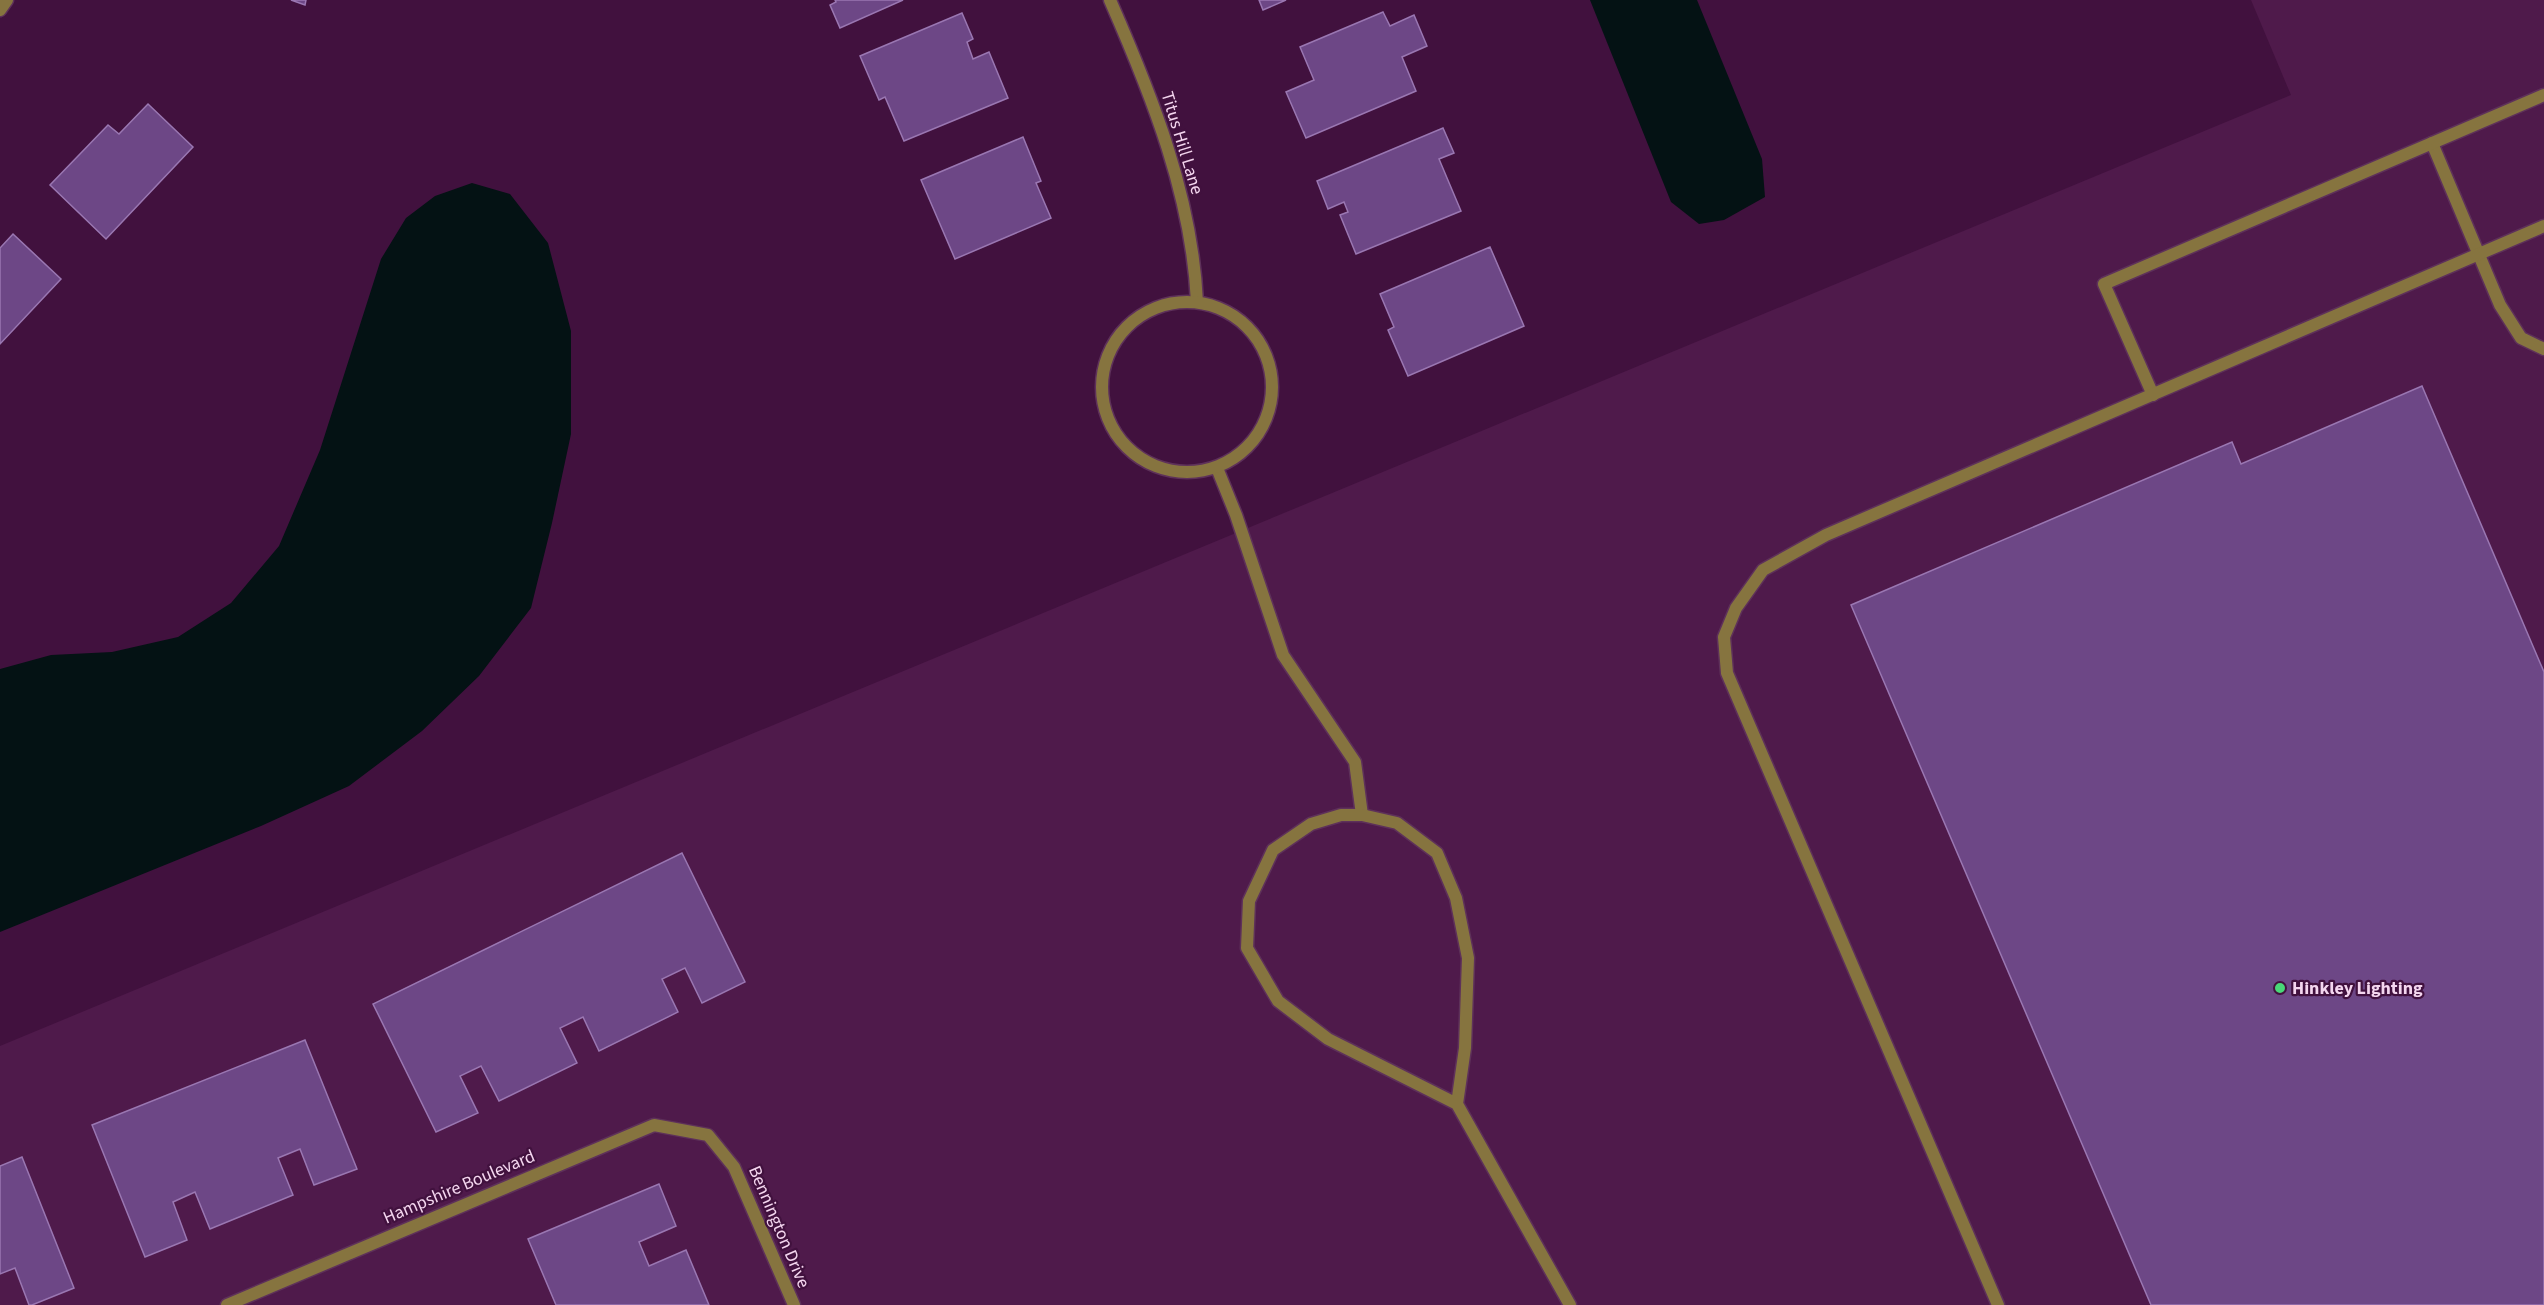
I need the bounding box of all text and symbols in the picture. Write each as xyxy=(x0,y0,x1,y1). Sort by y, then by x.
street label: Titus Hill Lane xyxy=(1154,88,1210,198)
place label: Hinkley Lighting xyxy=(2292,976,2423,1001)
marker: Hinkley Lighting xyxy=(2273,981,2287,995)
street label: Hampshire Boulevard xyxy=(379,1144,539,1230)
street label: Bennington Drive xyxy=(742,1162,816,1292)

